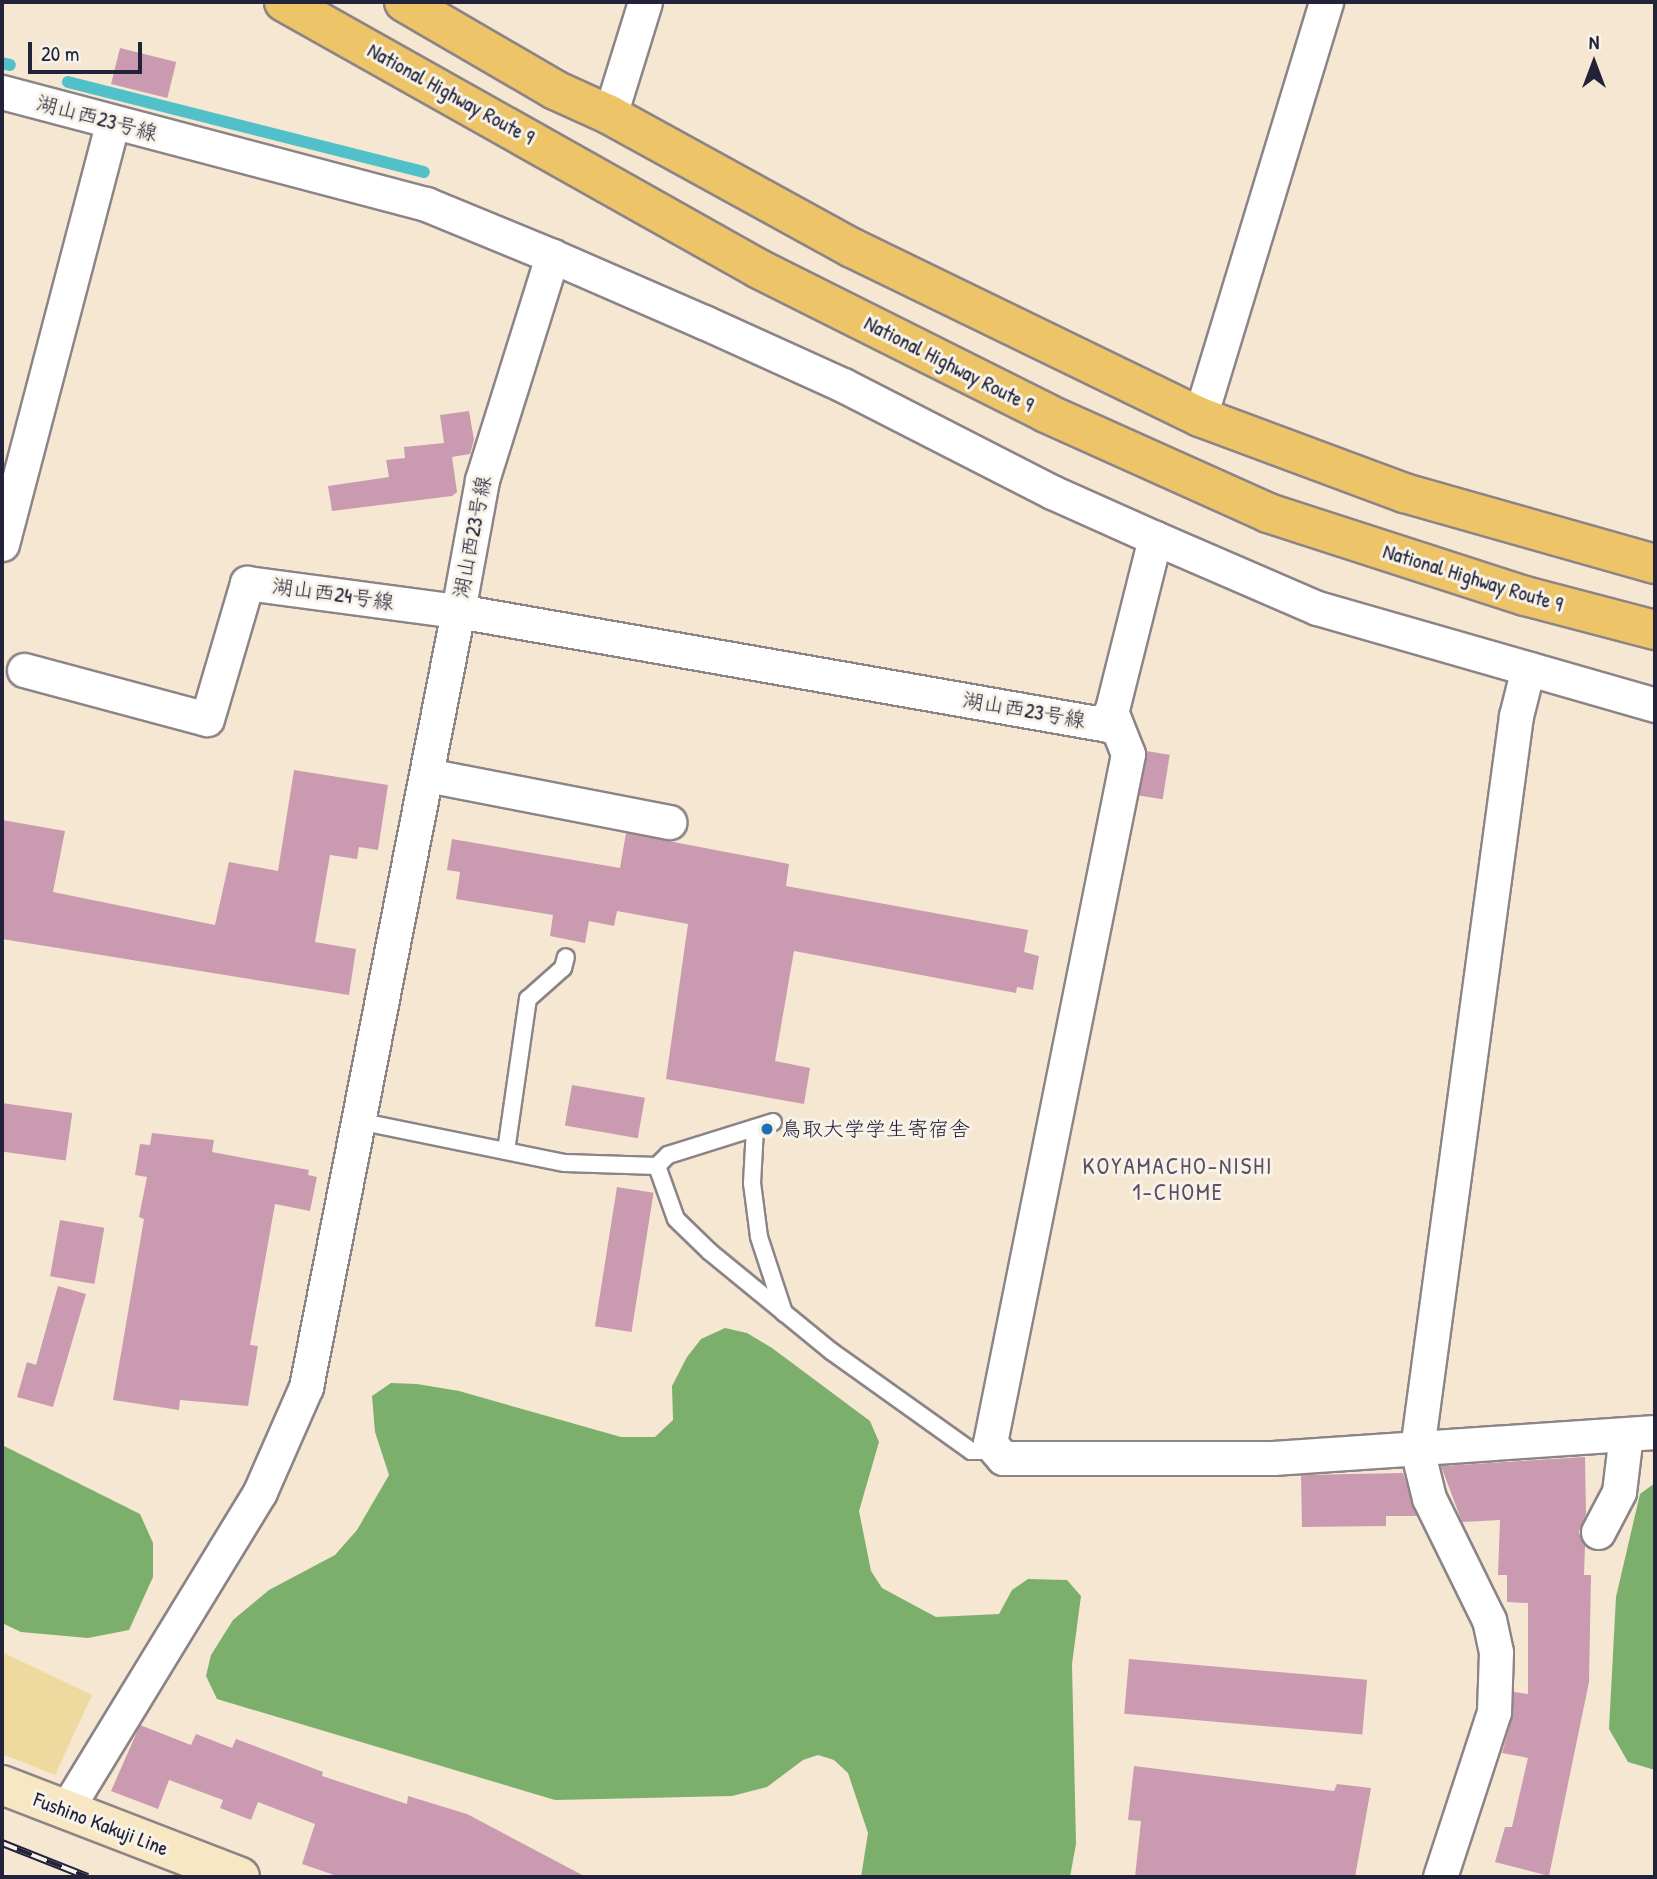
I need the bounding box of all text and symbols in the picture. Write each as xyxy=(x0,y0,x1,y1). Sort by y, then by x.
scale bar xyxy=(32,28,145,72)
north arrow xyxy=(1559,28,1629,98)
text: N xyxy=(1589,29,1599,55)
street label: National Highway Route 9 xyxy=(363,38,539,150)
text: 20 m xyxy=(41,39,79,68)
street label: 湖山西23号線 xyxy=(34,90,160,146)
street label: National Highway Route 9 xyxy=(860,310,1038,418)
street label: 湖山西23号線 xyxy=(448,474,496,600)
street label: National Highway Route 9 xyxy=(1380,539,1566,617)
street label: 湖山西24号線 xyxy=(270,573,396,615)
street label: 湖山西23号線 xyxy=(961,687,1087,733)
place label: 鳥取大学学生寄宿舎 xyxy=(781,1116,970,1142)
marker: 鳥取大学学生寄宿舎 xyxy=(759,1121,775,1137)
district label: KOYAMACHO-NISHI 1-CHOME xyxy=(1084,1152,1272,1206)
street label: Fushino Kakuji Line xyxy=(30,1787,172,1861)

